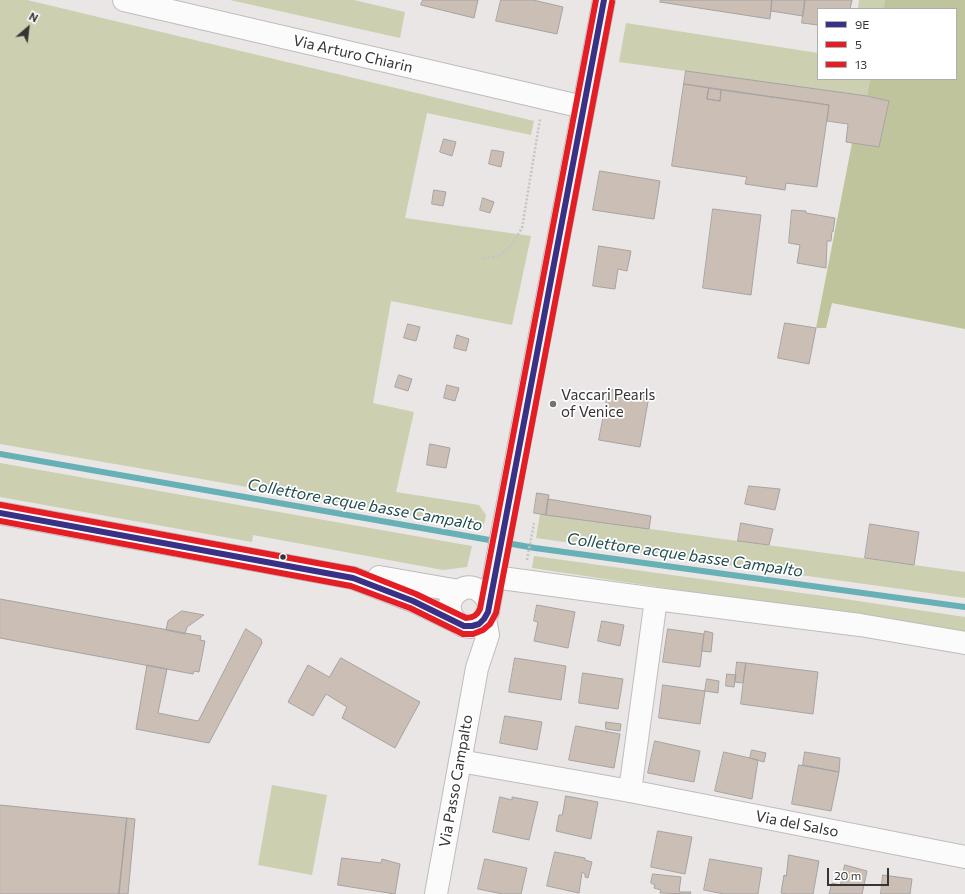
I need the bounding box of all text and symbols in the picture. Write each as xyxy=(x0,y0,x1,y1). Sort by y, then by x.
north arrow xyxy=(8,8,48,48)
legend xyxy=(817,8,957,80)
text: N xyxy=(27,9,41,25)
text: 9E xyxy=(855,17,869,31)
street label: Via Arturo Chiarin xyxy=(291,31,415,77)
text: 5 xyxy=(855,37,862,51)
text: 13 xyxy=(855,57,867,71)
place label: Vaccari Pearls of Venice xyxy=(561,386,655,421)
marker: Vaccari Pearls of Venice xyxy=(548,399,558,409)
water label: Collettore acque basse Campalto xyxy=(246,475,484,535)
water label: Collettore acque basse Campalto xyxy=(566,529,804,581)
unlabelled marker xyxy=(278,552,288,562)
street label: Via Passo Campalto xyxy=(435,713,477,849)
street label: Via del Salso xyxy=(754,807,840,841)
scale bar xyxy=(829,860,891,886)
text: 20 m xyxy=(834,868,861,882)

